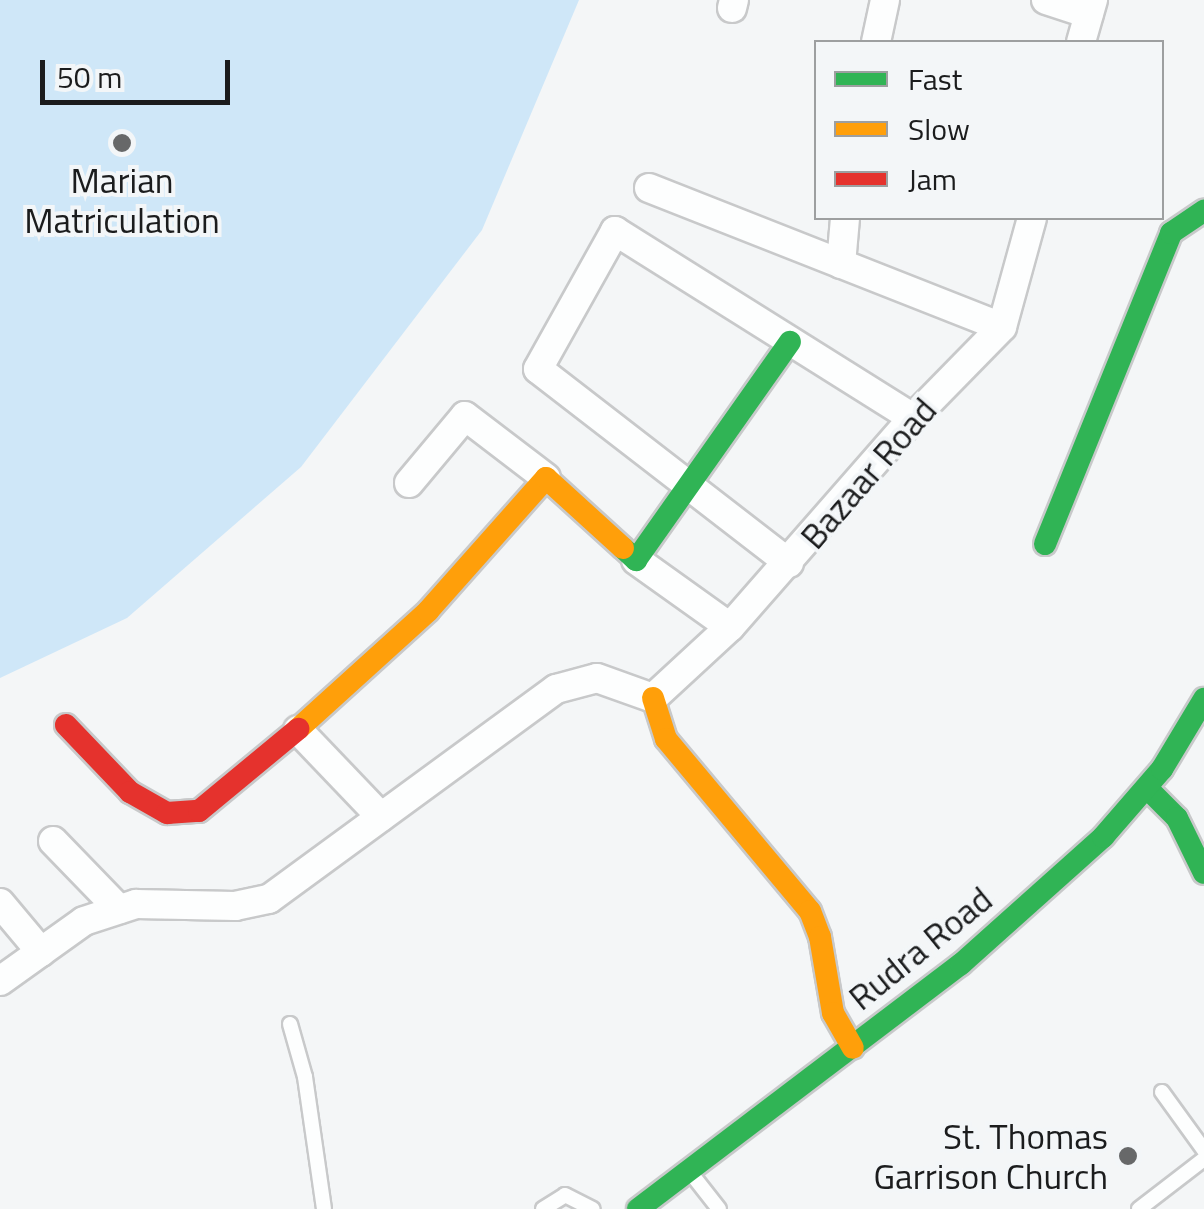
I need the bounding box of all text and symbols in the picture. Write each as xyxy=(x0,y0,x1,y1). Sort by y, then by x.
scale bar xyxy=(45,40,235,102)
legend xyxy=(814,40,1164,220)
text: 50 m xyxy=(57,54,122,100)
text: Fast xyxy=(908,56,962,102)
text: Slow xyxy=(908,106,970,152)
marker: Marian Matriculation xyxy=(111,132,133,154)
text: Jam xyxy=(908,156,957,202)
place label: Marian Matriculation xyxy=(24,159,220,241)
street label: Bazaar Road xyxy=(791,389,945,557)
street label: Rudra Road xyxy=(840,878,1000,1018)
place label: St. Thomas Garrison Church xyxy=(874,1115,1108,1197)
marker: St. Thomas Garrison Church xyxy=(1117,1145,1139,1167)

